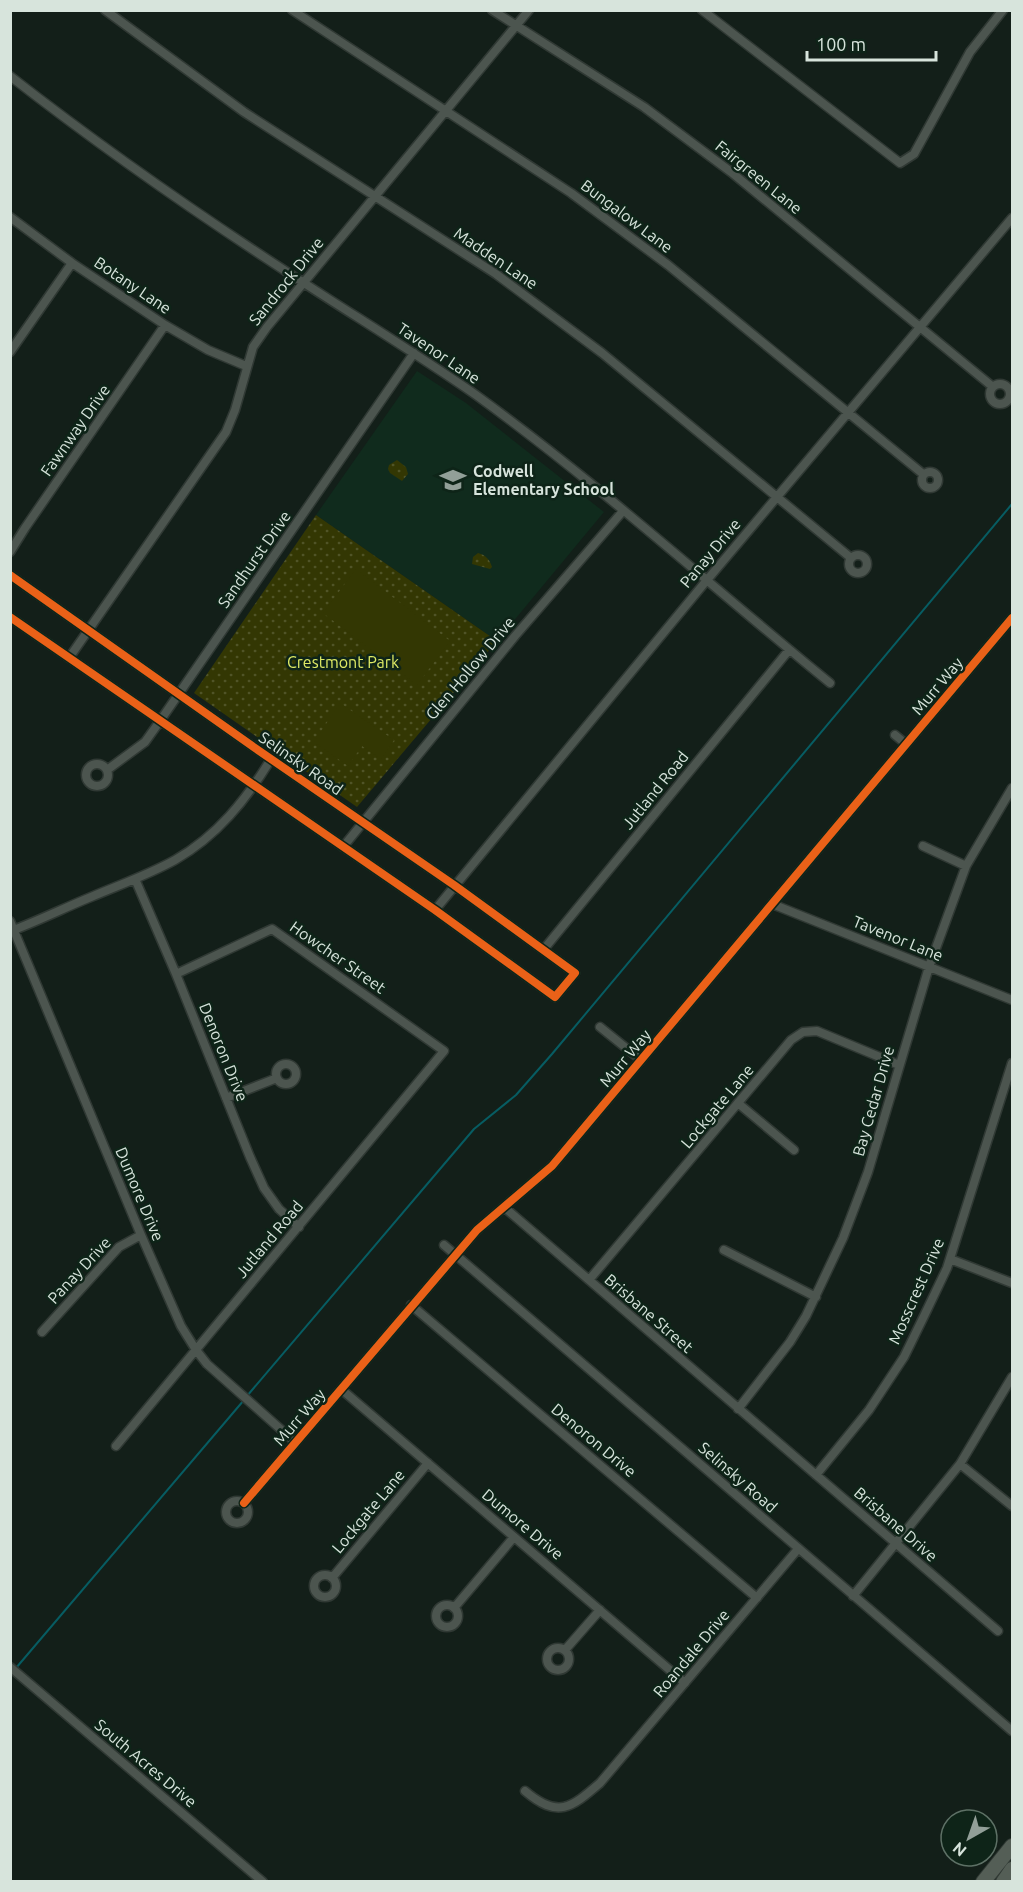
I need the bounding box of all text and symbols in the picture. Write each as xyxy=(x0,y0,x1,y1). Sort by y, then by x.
scale bar xyxy=(807,24,936,62)
text: 100 m xyxy=(816,34,866,54)
street label: Fairgreen Lane xyxy=(712,137,806,217)
street label: Bungalow Lane xyxy=(578,176,676,256)
street label: Madden Lane xyxy=(451,223,541,293)
street label: Sandrock Drive xyxy=(245,234,327,328)
street label: Botany Lane xyxy=(91,253,175,317)
street label: Tavenor Lane xyxy=(394,319,484,387)
street label: Fawnway Drive xyxy=(37,381,113,479)
place label: Codwell Elementary School xyxy=(473,462,614,498)
school or university icon: Codwell Elementary School xyxy=(438,465,468,495)
street label: Sandhurst Drive xyxy=(214,507,294,611)
street label: Panay Drive xyxy=(676,515,744,591)
street label: Glen Hollow Drive xyxy=(422,613,518,723)
park label: Crestmont Park xyxy=(287,653,399,671)
street label: Murr Way xyxy=(908,653,966,718)
street label: Selinsky Road xyxy=(256,728,346,798)
street label: Jutland Road xyxy=(618,748,692,832)
street label: Tavenor Lane xyxy=(850,912,946,964)
street label: Howcher Street xyxy=(287,917,390,997)
street label: Denoron Drive xyxy=(196,1000,252,1104)
street label: Murr Way xyxy=(596,1025,654,1090)
street label: Bay Cedar Drive xyxy=(849,1044,897,1158)
street label: Lockgate Lane xyxy=(677,1061,757,1151)
street label: Dumore Drive xyxy=(112,1144,168,1244)
street label: Jutland Road xyxy=(232,1197,306,1281)
street label: Panay Drive xyxy=(44,1233,114,1307)
street label: Mosscrest Drive xyxy=(885,1235,947,1347)
street label: Brisbane Street xyxy=(601,1270,697,1357)
street label: Murr Way xyxy=(269,1385,329,1449)
street label: Denoron Drive xyxy=(548,1399,640,1481)
street label: Selinsky Road xyxy=(695,1438,781,1516)
street label: Lockgate Lane xyxy=(328,1466,408,1556)
street label: Brisbane Drive xyxy=(851,1483,941,1565)
street label: Dumore Drive xyxy=(479,1485,567,1563)
street label: Roandale Drive xyxy=(649,1606,733,1700)
street label: South Acres Drive xyxy=(92,1715,200,1811)
north arrow xyxy=(939,1808,999,1868)
text: N xyxy=(949,1839,970,1860)

